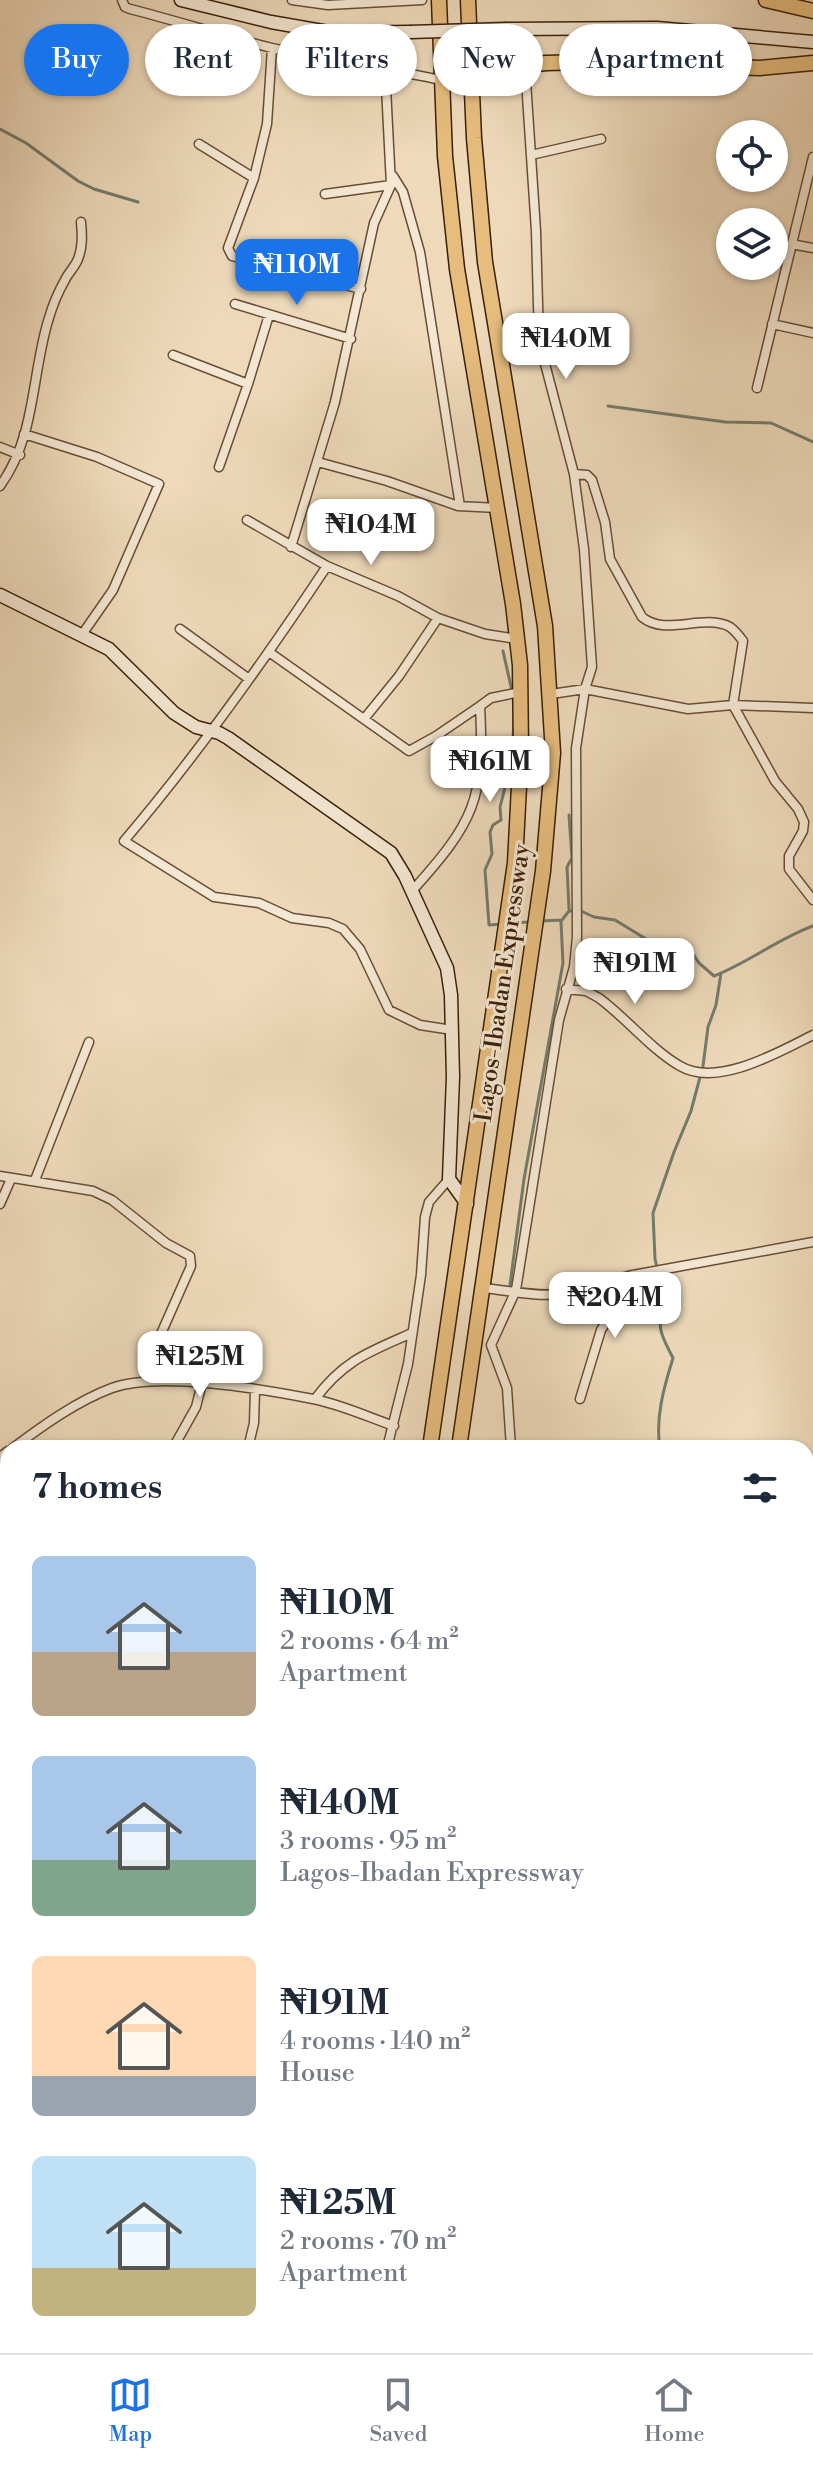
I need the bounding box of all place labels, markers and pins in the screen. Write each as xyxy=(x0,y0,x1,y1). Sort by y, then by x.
pin: ₦110M xyxy=(241,239,353,307)
pin: ₦140M xyxy=(510,313,622,381)
pin: ₦104M xyxy=(315,499,427,567)
pin: ₦161M xyxy=(434,736,546,804)
pin: ₦191M xyxy=(579,938,691,1006)
pin: ₦204M xyxy=(559,1272,671,1340)
pin: ₦125M xyxy=(144,1331,256,1399)

